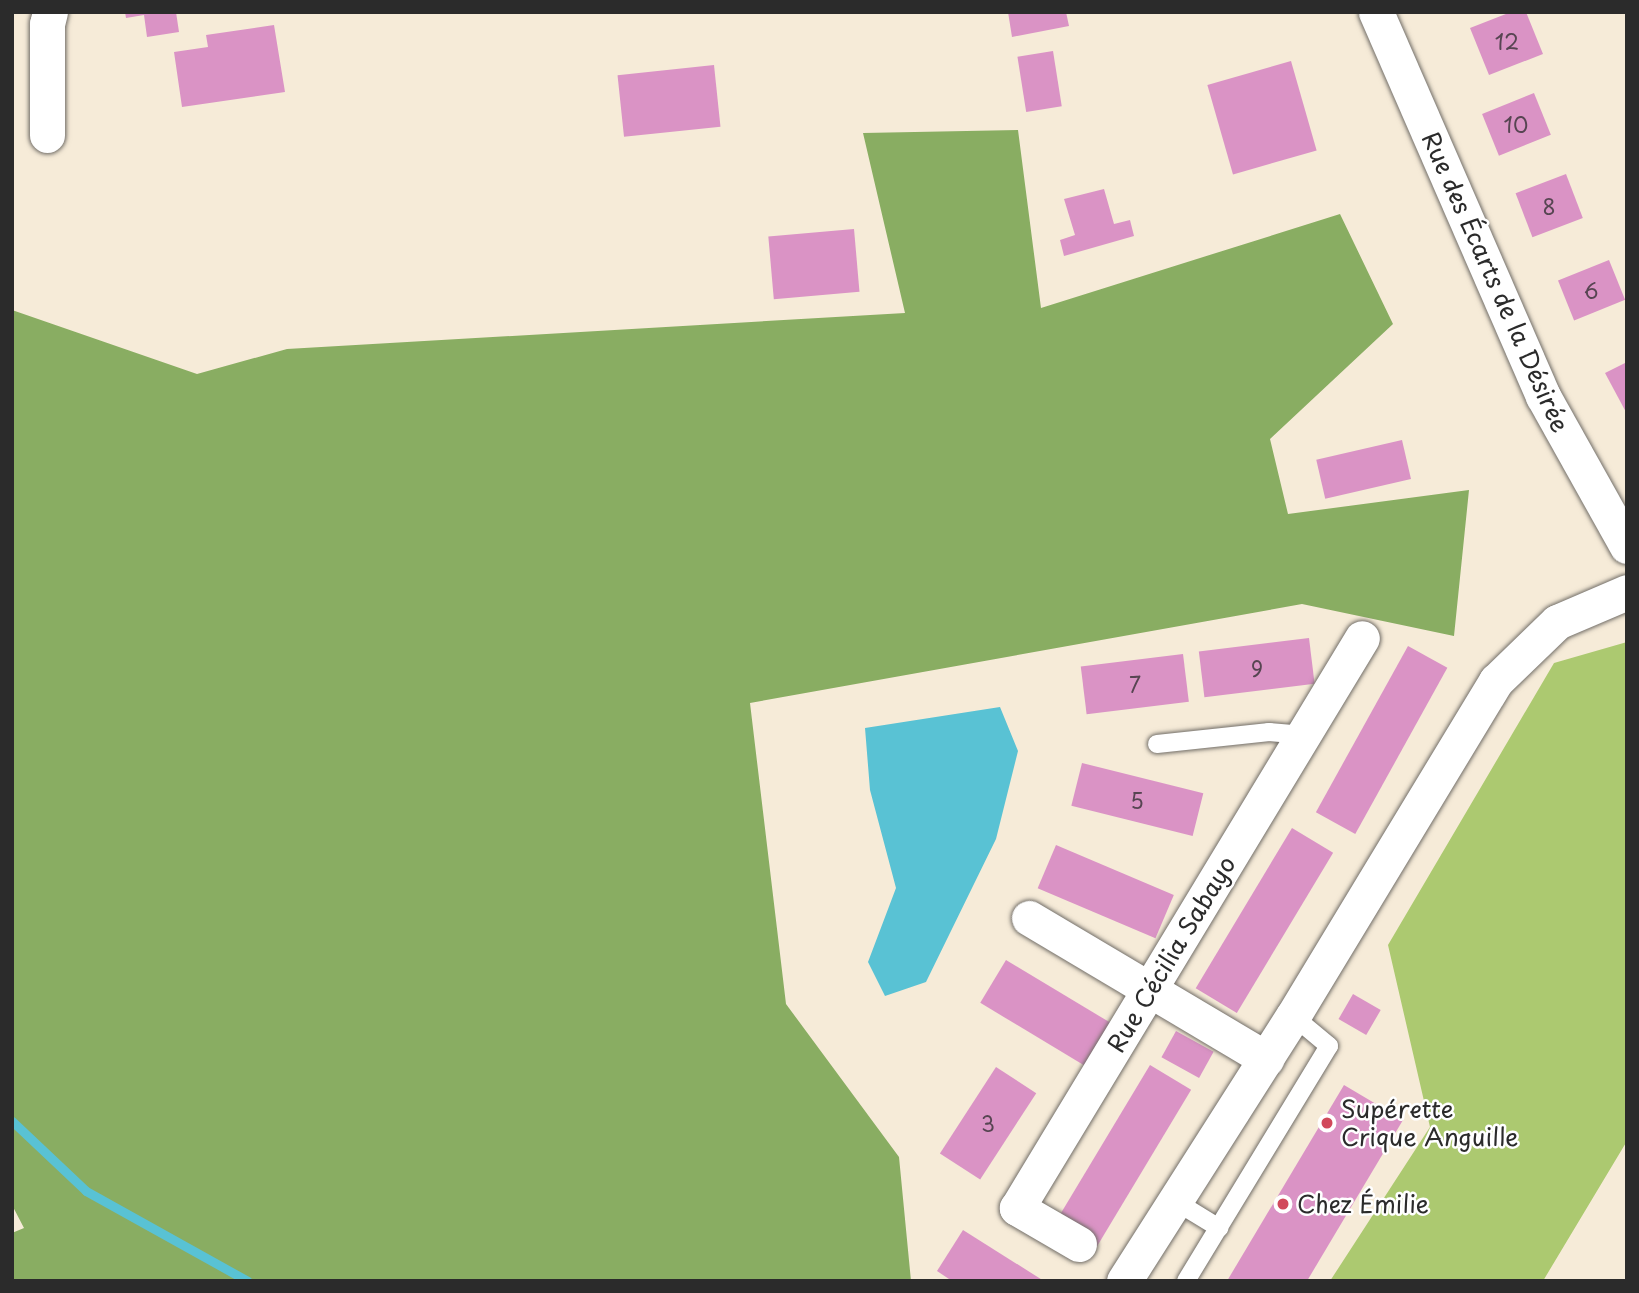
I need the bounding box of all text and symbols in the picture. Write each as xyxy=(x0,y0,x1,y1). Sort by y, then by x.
house number: 12 xyxy=(1495,28,1519,54)
house number: 10 xyxy=(1504,111,1528,137)
street label: Rue des Écarts de la Désirée xyxy=(1416,125,1576,439)
house number: 8 xyxy=(1542,193,1556,219)
house number: 6 xyxy=(1584,277,1598,303)
house number: 9 xyxy=(1251,655,1263,681)
house number: 7 xyxy=(1129,671,1141,697)
house number: 5 xyxy=(1130,787,1144,813)
street label: Rue Cécilia Sabayo xyxy=(1101,850,1241,1058)
place label: Supérette Crique Anguille xyxy=(1341,1095,1518,1151)
house number: 3 xyxy=(981,1110,995,1136)
marker: Supérette Crique Anguille xyxy=(1319,1115,1335,1131)
place label: Chez Émilie xyxy=(1297,1190,1431,1218)
marker: Chez Émilie xyxy=(1275,1196,1291,1212)

